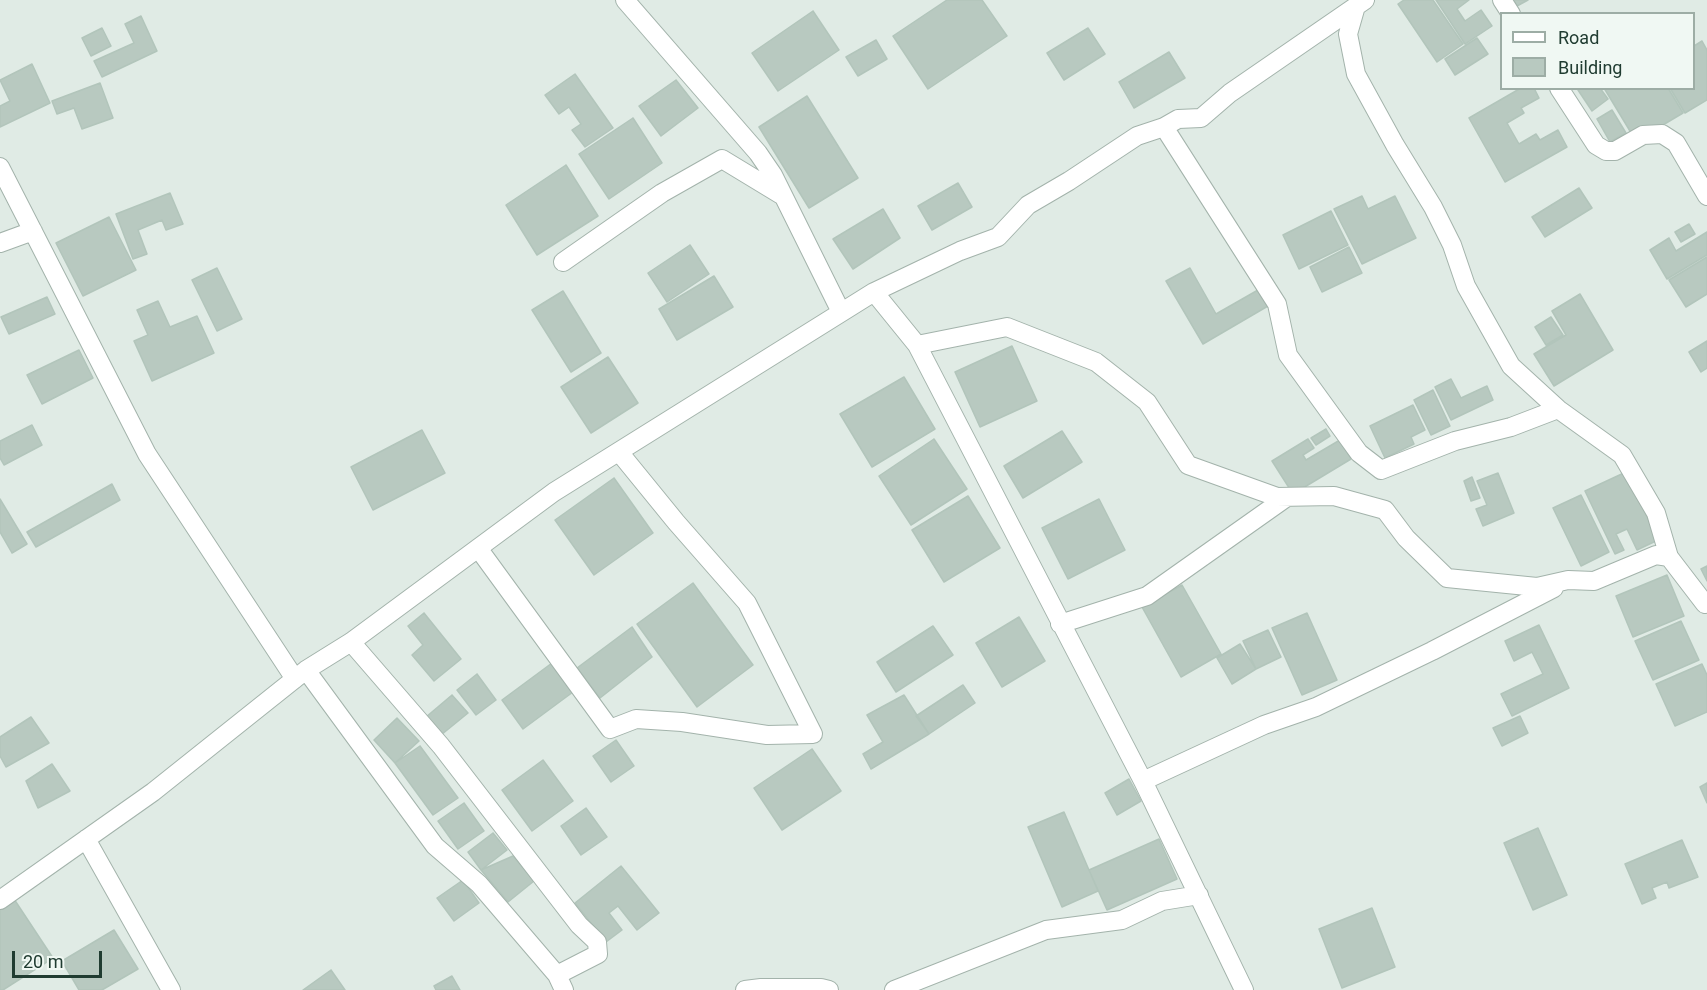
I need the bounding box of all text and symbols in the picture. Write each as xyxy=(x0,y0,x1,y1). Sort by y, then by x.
legend xyxy=(1500,12,1695,90)
text: Road xyxy=(1558,27,1599,48)
text: Building xyxy=(1558,57,1622,78)
scale bar xyxy=(15,939,105,977)
text: 20 m xyxy=(23,951,63,972)

